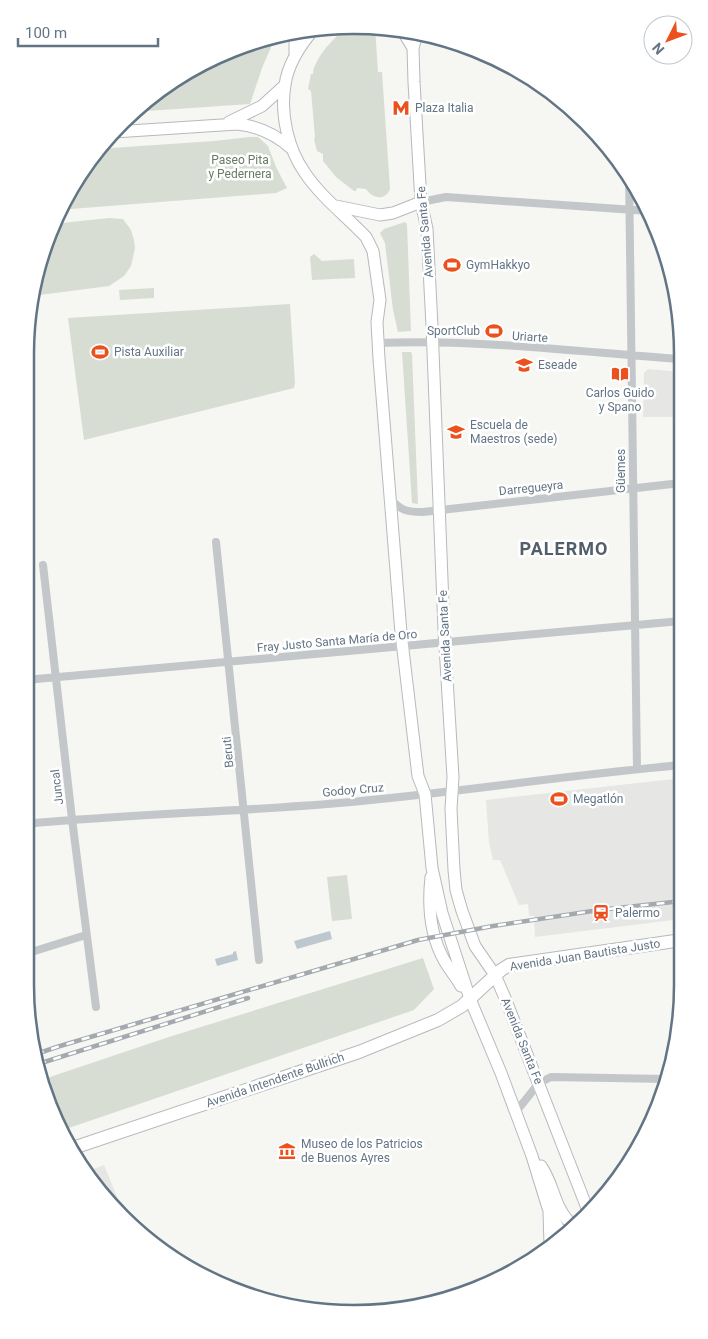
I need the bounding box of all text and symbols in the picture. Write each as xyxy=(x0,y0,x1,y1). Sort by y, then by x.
scale bar xyxy=(18,15,158,47)
north arrow xyxy=(643,15,693,65)
text: 100 m xyxy=(25,24,67,42)
text: N xyxy=(649,40,668,58)
metro station icon: Plaza Italia xyxy=(391,98,411,118)
place label: Plaza Italia xyxy=(415,101,474,115)
park label: Paseo Pita y Pedernera xyxy=(208,153,272,181)
street label: Avenida Santa Fe xyxy=(414,186,436,278)
sports icon: GymHakkyo xyxy=(442,255,462,275)
place label: GymHakkyo xyxy=(466,258,530,272)
sports icon: SportClub xyxy=(484,321,504,341)
place label: SportClub xyxy=(427,324,480,338)
street label: Uriarte xyxy=(512,329,548,345)
sports icon: Pista Auxiliar xyxy=(90,342,110,362)
place label: Pista Auxiliar xyxy=(114,345,184,359)
school or university icon: Eseade xyxy=(514,355,534,375)
place label: Eseade xyxy=(538,358,577,372)
library icon: Carlos Guido y Spano xyxy=(610,364,630,384)
place label: Carlos Guido y Spano xyxy=(586,386,654,414)
place label: Escuela de Maestros (sede) xyxy=(470,418,557,446)
school or university icon: Escuela de Maestros (sede) xyxy=(446,422,466,442)
street label: Güemes xyxy=(614,449,628,493)
street label: Darregueyra xyxy=(498,478,564,498)
district label: PALERMO xyxy=(520,538,608,559)
street label: Avenida Santa Fe xyxy=(436,590,454,682)
street label: Fray Justo Santa María de Oro xyxy=(256,627,418,655)
street label: Beruti xyxy=(219,736,237,768)
street label: Juncal xyxy=(48,768,66,806)
street label: Godoy Cruz xyxy=(322,780,384,800)
sports icon: Megatlón xyxy=(549,789,569,809)
place label: Megatlón xyxy=(573,792,623,806)
station icon: Palermo xyxy=(591,903,611,923)
place label: Palermo xyxy=(615,906,660,920)
street label: Avenida Juan Bautista Justo xyxy=(509,936,661,974)
street label: Avenida Santa Fe xyxy=(498,996,546,1086)
street label: Avenida Intendente Bullrich xyxy=(204,1050,346,1110)
place label: Museo de los Patricios de Buenos Ayres xyxy=(301,1137,423,1165)
museum icon: Museo de los Patricios de Buenos Ayres xyxy=(277,1141,297,1161)

